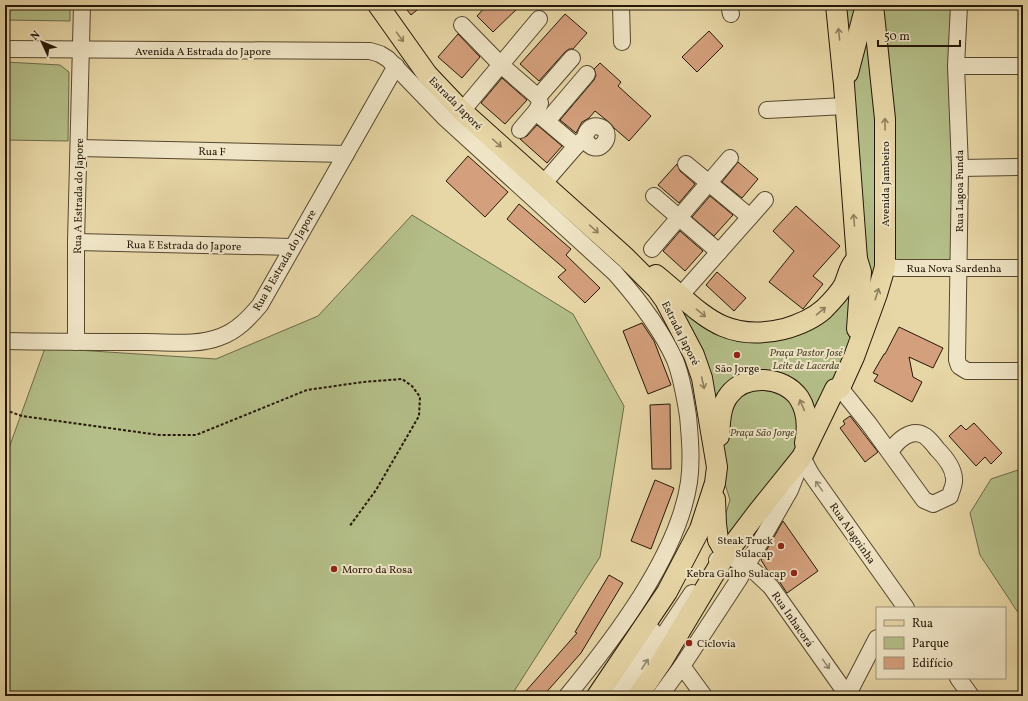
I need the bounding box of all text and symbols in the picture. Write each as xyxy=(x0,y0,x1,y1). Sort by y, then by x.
north arrow xyxy=(22,22,62,62)
scale bar xyxy=(878,22,960,48)
text: N xyxy=(28,28,44,44)
one-way arrow xyxy=(835,28,843,41)
text: 50 m xyxy=(884,29,910,45)
one-way arrow xyxy=(396,31,404,42)
street label: Avenida A Estrada do Japore xyxy=(135,45,271,60)
street label: Estrada Japoré xyxy=(425,74,485,134)
one-way arrow xyxy=(881,118,888,131)
street label: Rua A Estrada do Japore xyxy=(71,138,88,254)
one-way arrow xyxy=(492,138,503,147)
street label: Avenida Jambeiro xyxy=(879,141,894,227)
street label: Rua F xyxy=(198,145,226,160)
street label: Rua Lagoa Funda xyxy=(953,149,968,232)
street label: Rua B Estrada do Japore xyxy=(250,207,321,314)
one-way arrow xyxy=(851,214,858,227)
one-way arrow xyxy=(589,225,599,234)
street label: Rua E Estrada do Japore xyxy=(127,238,241,255)
street label: Rua Nova Sardenha xyxy=(907,262,1002,277)
one-way arrow xyxy=(873,289,881,301)
street label: Estrada Japoré xyxy=(657,299,702,368)
one-way arrow xyxy=(816,306,827,315)
one-way arrow xyxy=(695,309,706,318)
park label: Praça Pastor José Leite de Lacerda xyxy=(770,346,843,374)
marker: São Jorge xyxy=(732,350,742,360)
place label: São Jorge xyxy=(715,362,759,377)
one-way arrow xyxy=(699,376,707,389)
one-way arrow xyxy=(798,399,805,411)
park label: Praça São Jorge xyxy=(730,426,794,441)
one-way arrow xyxy=(815,480,823,491)
street label: Rua Alagoinha xyxy=(825,500,879,568)
place label: Steak Truck Sulacap xyxy=(717,534,773,562)
marker: Steak Truck Sulacap xyxy=(776,541,786,551)
place label: Morro da Rosa xyxy=(342,563,413,578)
marker: Morro da Rosa xyxy=(329,564,339,574)
place label: Kebra Galho Sulacap xyxy=(686,567,786,582)
marker: Kebra Galho Sulacap xyxy=(789,568,799,578)
street label: Rua Inhacorá xyxy=(767,589,817,651)
legend xyxy=(876,607,1006,679)
text: Rua xyxy=(912,616,933,632)
text: Parque xyxy=(912,636,949,652)
place label: Ciclovia xyxy=(697,637,736,652)
marker: Ciclovia xyxy=(684,638,694,648)
text: Edifício xyxy=(912,656,953,672)
one-way arrow xyxy=(641,659,649,670)
one-way arrow xyxy=(822,659,830,670)

